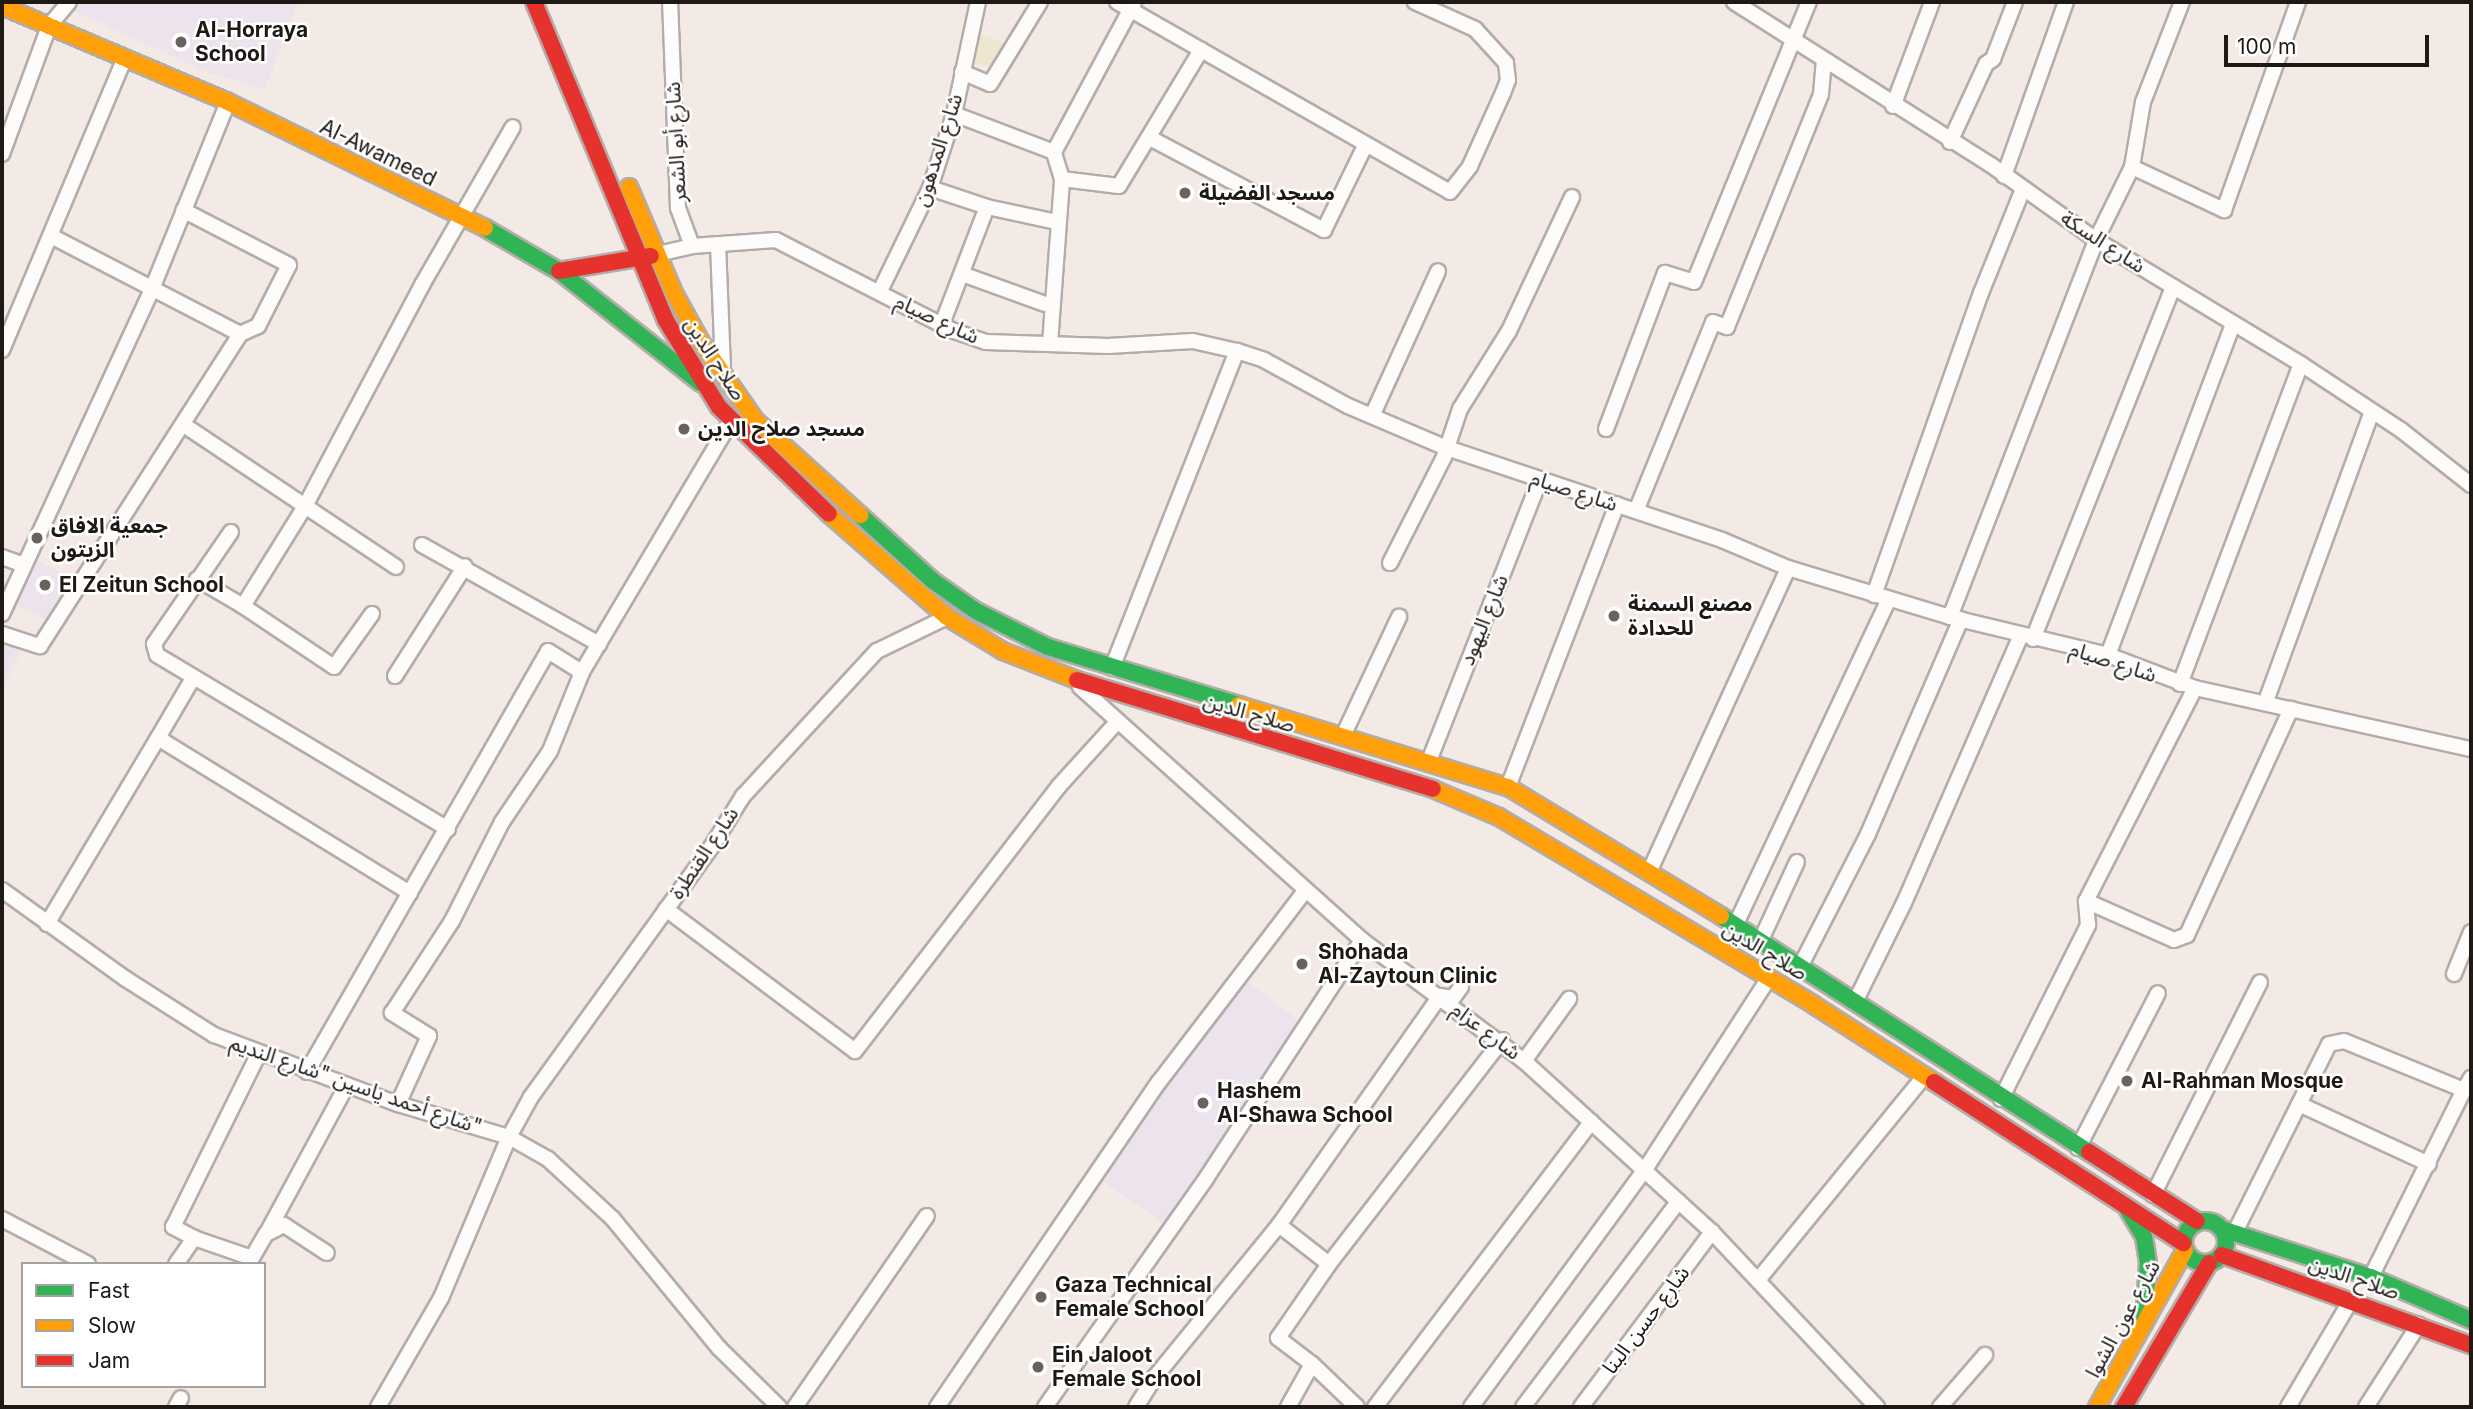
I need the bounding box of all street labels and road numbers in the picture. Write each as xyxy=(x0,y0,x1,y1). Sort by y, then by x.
street label: شارع أبو الشعر xyxy=(660,81,692,203)
street label: شارع المدهون xyxy=(908,90,968,210)
street label: Al-Awameed xyxy=(316,114,440,192)
street label: شارع السكة xyxy=(2056,205,2150,279)
street label: شارع صيام xyxy=(891,289,983,349)
street label: صلاح الدين xyxy=(679,313,751,405)
street label: شارع صيام xyxy=(1527,465,1621,517)
street label: شارع اليهود xyxy=(1454,571,1514,669)
street label: شارع صيام xyxy=(2066,636,2160,688)
street label: صلاح الدين xyxy=(1200,688,1298,738)
street label: شارع القنطرة xyxy=(664,802,744,904)
street label: صلاح الدين xyxy=(1718,916,1812,986)
street label: شارع عزام xyxy=(1446,997,1526,1065)
street label: شارع أحمد ياسين "شارع النديم" xyxy=(227,1030,485,1140)
street label: صلاح الدين xyxy=(2305,1251,2403,1305)
street label: شارع عون الشوا xyxy=(2080,1256,2166,1382)
street label: شارع حسن البنا xyxy=(1597,1261,1695,1379)

